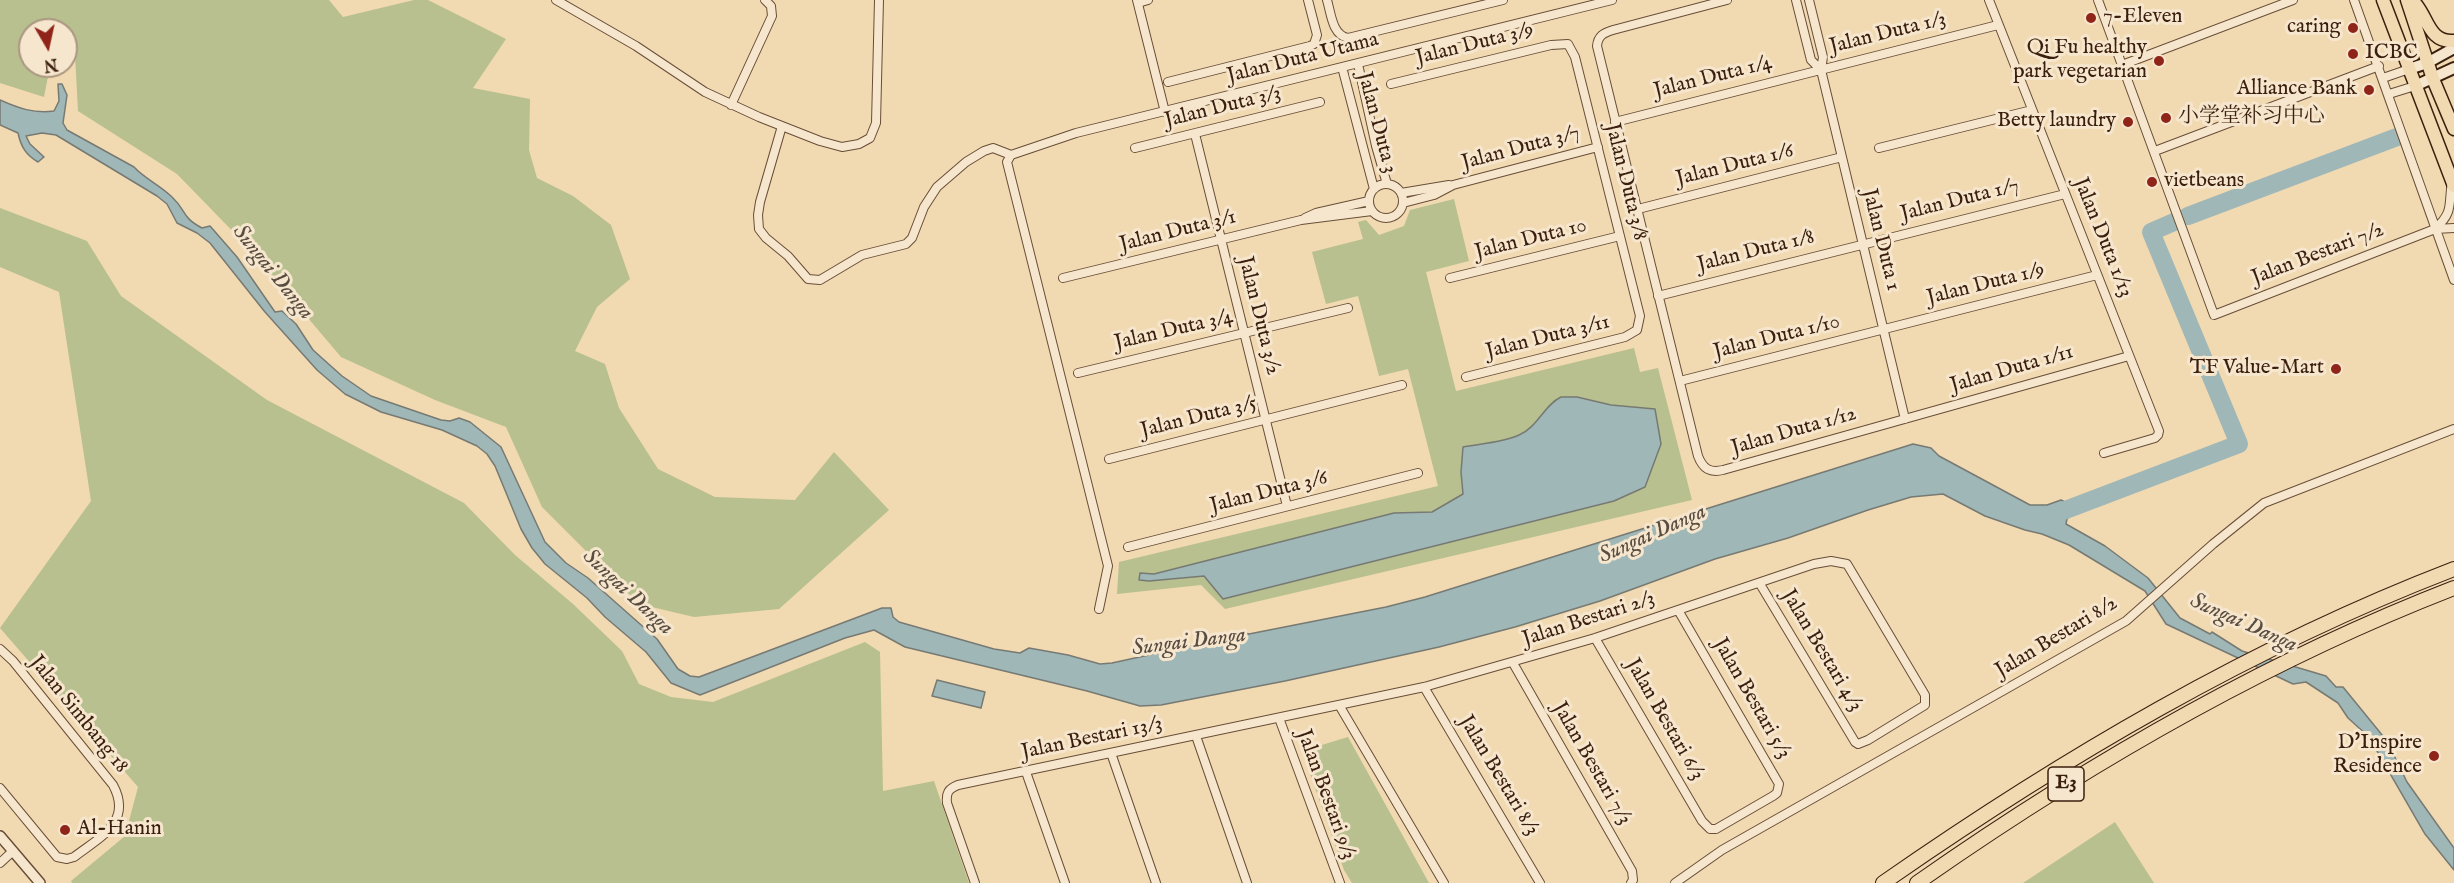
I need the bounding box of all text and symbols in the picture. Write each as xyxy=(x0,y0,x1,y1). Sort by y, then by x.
place label: 7-Eleven xyxy=(2103,5,2182,31)
street label: Jalan Duta 1/3 xyxy=(1827,7,1949,61)
marker: 7-Eleven xyxy=(2084,11,2098,25)
place label: caring xyxy=(2287,15,2341,41)
north arrow xyxy=(18,18,78,78)
street label: Jalan Duta 3/9 xyxy=(1414,18,1536,72)
marker: caring xyxy=(2346,21,2360,35)
street label: Jalan Duta Utama xyxy=(1225,28,1381,90)
place label: Qi Fu healthy park vegetarian xyxy=(2013,36,2147,86)
place label: ICBC xyxy=(2365,41,2418,67)
marker: ICBC xyxy=(2346,47,2360,61)
street label: Jalan Duta 1/4 xyxy=(1651,51,1775,105)
text: N xyxy=(42,53,59,75)
marker: Qi Fu healthy park vegetarian xyxy=(2152,54,2166,68)
street label: Jalan Duta 3 xyxy=(1350,69,1402,177)
place label: Alliance Bank xyxy=(2237,77,2357,103)
street label: Jalan Duta 3/3 xyxy=(1162,81,1284,135)
marker: Alliance Bank xyxy=(2362,83,2376,97)
place label: 小学堂补习中心 xyxy=(2178,105,2325,131)
place label: Betty laundry xyxy=(1997,109,2116,135)
marker: 小学堂补习中心 xyxy=(2159,111,2173,125)
marker: Betty laundry xyxy=(2121,115,2135,129)
street label: Jalan Duta 3/7 xyxy=(1459,121,1583,177)
street label: Jalan Duta 3/8 xyxy=(1598,121,1652,243)
street label: Jalan Duta 1/6 xyxy=(1674,139,1796,193)
place label: vietbeans xyxy=(2164,169,2244,195)
street label: Jalan Duta 1/7 xyxy=(1898,174,2022,228)
street label: Jalan Duta 1/13 xyxy=(2067,174,2137,302)
marker: vietbeans xyxy=(2145,175,2159,189)
street label: Jalan Duta 1 xyxy=(1855,186,1905,294)
street label: Jalan Duta 3/1 xyxy=(1117,205,1239,259)
street label: Jalan Duta 10 xyxy=(1472,214,1590,266)
street label: Jalan Bestari 7/2 xyxy=(2248,218,2388,292)
water label: Sungai Danga xyxy=(226,220,318,326)
street label: Jalan Duta 1/8 xyxy=(1695,225,1817,279)
street label: Jalan Duta 3/2 xyxy=(1231,254,1285,378)
street label: Jalan Duta 1/9 xyxy=(1925,258,2047,312)
street label: Jalan Duta 3/4 xyxy=(1112,305,1236,357)
street label: Jalan Duta 3/11 xyxy=(1483,310,1613,366)
street label: Jalan Duta 1/10 xyxy=(1711,310,1843,366)
street label: Jalan Duta 1/11 xyxy=(1948,340,2076,400)
place label: TF Value-Mart xyxy=(2190,356,2324,382)
marker: TF Value-Mart xyxy=(2329,362,2343,376)
street label: Jalan Duta 3/5 xyxy=(1138,391,1260,445)
street label: Jalan Duta 1/12 xyxy=(1729,402,1859,462)
street label: Jalan Duta 3/6 xyxy=(1208,466,1330,520)
water label: Sungai Danga xyxy=(1595,500,1711,570)
water label: Sungai Danga xyxy=(576,544,678,642)
street label: Jalan Bestari 4/3 xyxy=(1775,585,1867,717)
street label: Jalan Bestari 2/3 xyxy=(1520,587,1658,653)
water label: Sungai Danga xyxy=(2185,589,2301,659)
street label: Jalan Bestari 8/2 xyxy=(1991,592,2123,684)
water label: Sungai Danga xyxy=(1131,623,1247,663)
street label: Jalan Bestari 5/3 xyxy=(1706,634,1796,764)
street label: Jalan Simbang 18 xyxy=(23,651,133,779)
street label: Jalan Bestari 6/3 xyxy=(1619,655,1709,785)
street label: Jalan Bestari 7/3 xyxy=(1546,698,1636,830)
street label: Jalan Bestari 8/3 xyxy=(1452,711,1544,841)
street label: Jalan Bestari 13/3 xyxy=(1019,712,1165,766)
street label: Jalan Bestari 9/3 xyxy=(1290,726,1360,864)
place label: D'Inspire Residence xyxy=(2333,731,2422,781)
marker: D'Inspire Residence xyxy=(2427,749,2441,763)
road number: E3 xyxy=(2048,767,2084,801)
place label: Al-Hanin xyxy=(77,817,162,843)
marker: Al-Hanin xyxy=(58,823,72,837)

